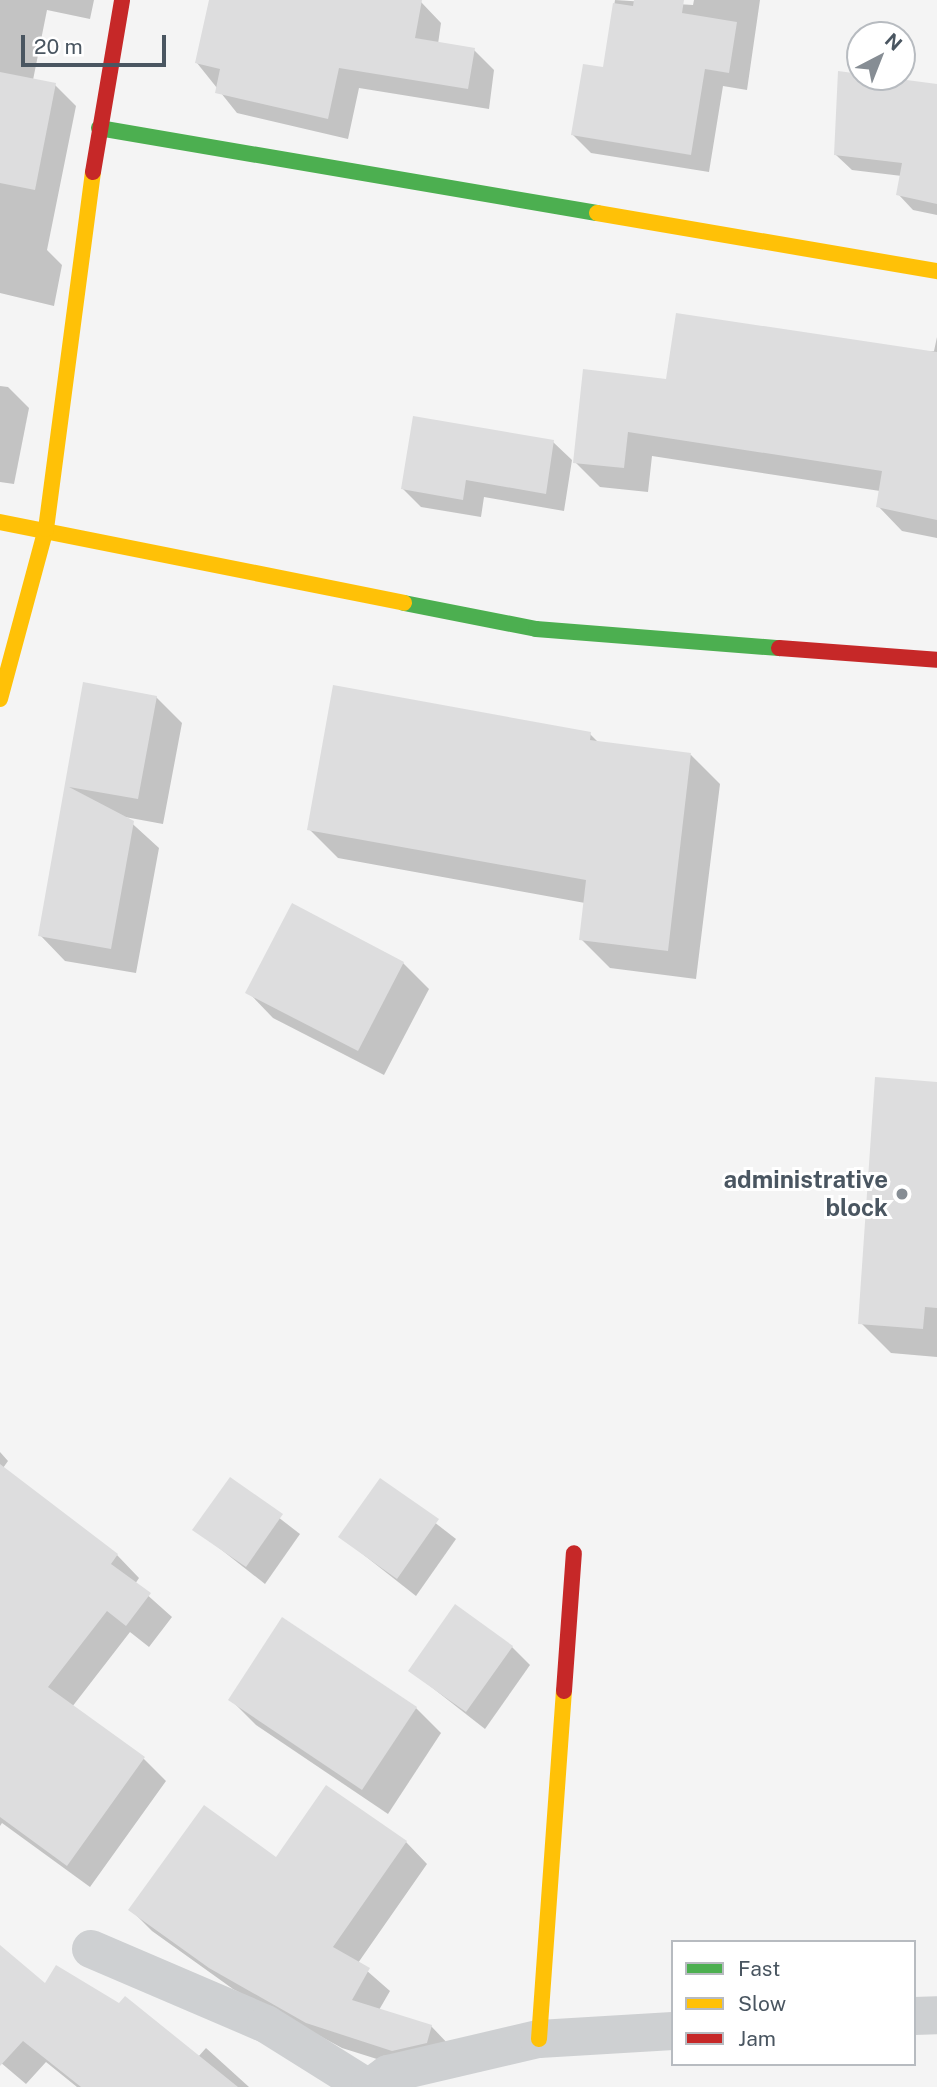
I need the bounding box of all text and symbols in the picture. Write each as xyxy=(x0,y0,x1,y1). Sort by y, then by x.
scale bar xyxy=(24,21,170,65)
north arrow xyxy=(846,21,916,91)
text: N xyxy=(881,29,907,55)
text: 20 m xyxy=(34,34,83,59)
place label: administrative block xyxy=(723,1166,888,1222)
marker: administrative block xyxy=(894,1186,910,1202)
legend xyxy=(671,1940,916,2066)
text: Fast xyxy=(738,1956,780,1981)
text: Slow xyxy=(738,1991,786,2016)
text: Jam xyxy=(738,2026,776,2051)

